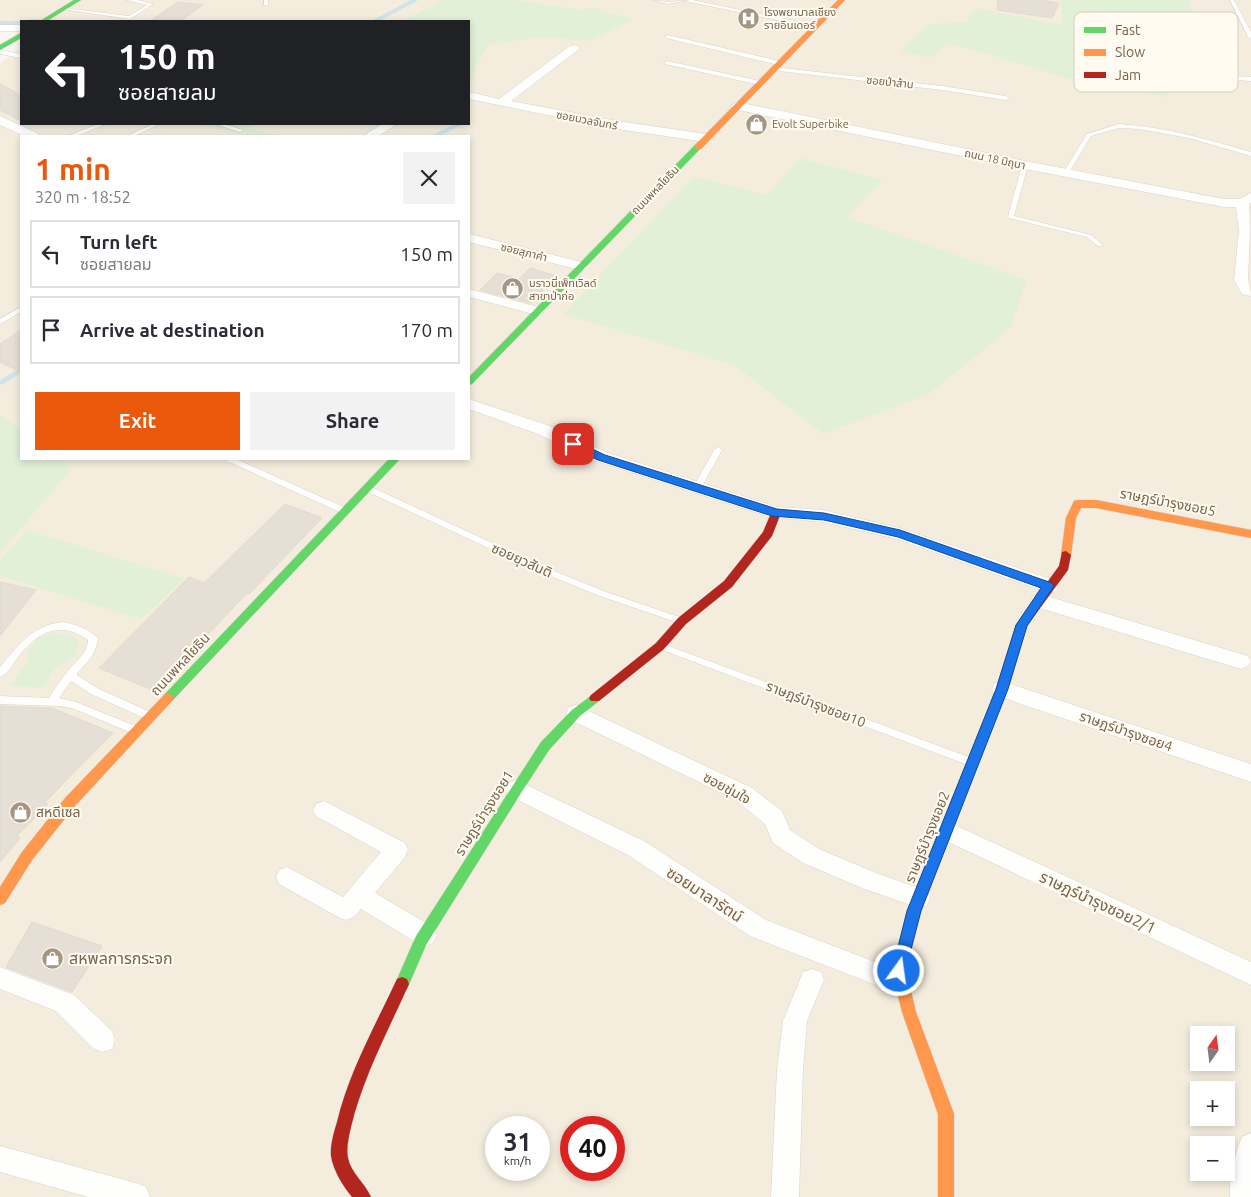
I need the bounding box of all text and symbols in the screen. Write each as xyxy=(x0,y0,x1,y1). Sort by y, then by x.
hospital icon: โรงพยาบาลเชียง รายอินเดอร์ xyxy=(736,6,760,30)
place label: โรงพยาบาลเชียง รายอินเดอร์ xyxy=(764,6,836,31)
legend xyxy=(1074,12,1238,92)
text: Fast xyxy=(1115,22,1141,38)
text: 150 m xyxy=(118,36,216,76)
icon: left xyxy=(35,40,100,105)
text: Slow xyxy=(1115,44,1145,60)
text: Jam xyxy=(1115,67,1141,83)
street label: ซอยป่าส้าน xyxy=(866,74,914,90)
text: ซอยสายลม xyxy=(118,79,217,104)
street label: ซอยนวลจันทร์ xyxy=(555,108,619,132)
shop icon: Evolt Superbike xyxy=(744,112,768,136)
place label: Evolt Superbike xyxy=(772,118,849,130)
street label: ถนน 18 มิถุนา xyxy=(963,147,1027,172)
text: 1 min xyxy=(35,152,111,186)
button: close xyxy=(403,152,455,204)
street label: ถนนพหลโยธิน xyxy=(629,163,681,217)
text: 320 m · 18:52 xyxy=(35,188,131,206)
text: Turn left xyxy=(80,231,158,253)
icon: left xyxy=(37,240,65,268)
street label: ซอยสุภาคำ xyxy=(499,240,549,265)
text: 150 m xyxy=(400,243,453,265)
text: ซอยสายลม xyxy=(80,255,152,273)
place label: บราวนี่เพ็ทเวิลด์ สาขาป่าก่อ xyxy=(529,275,597,302)
shop icon: บราวนี่เพ็ทเวิลด์ สาขาป่าก่อ xyxy=(501,277,525,301)
icon: arrive xyxy=(37,316,65,344)
text: Arrive at destination xyxy=(80,319,265,341)
text: 170 m xyxy=(400,319,453,341)
button: Exit xyxy=(35,392,240,450)
button: Share xyxy=(250,392,455,450)
pin xyxy=(552,423,594,465)
icon: arrive xyxy=(559,430,587,458)
street label: ราษฎร์บำรุงซอย5 xyxy=(1119,485,1217,520)
street label: ซอยยุวสันติ xyxy=(489,540,555,581)
street label: ถนนพหลโยธิน xyxy=(147,629,213,699)
street label: ราษฎร์บำรุงซอย10 xyxy=(764,678,868,731)
street label: ราษฎร์บำรุงซอย4 xyxy=(1077,708,1175,755)
street label: ราษฎร์บำรุงซอย1 xyxy=(451,768,517,859)
street label: ซอยชุ่มใจ xyxy=(700,769,754,808)
street label: ราษฎร์บำรุงซอย2 xyxy=(901,789,954,885)
shop icon: สหดีเซล xyxy=(8,800,32,824)
place label: สหดีเซล xyxy=(36,804,81,820)
street label: ซอยมาลารัตน์ xyxy=(663,863,747,925)
street label: ราษฎร์บำรุงซอย2/1 xyxy=(1037,867,1159,938)
position arrow xyxy=(872,944,924,996)
shop icon: สหพลการกระจก xyxy=(41,946,65,970)
place label: สหพลการกระจก xyxy=(69,949,173,967)
north arrow xyxy=(1190,1026,1235,1071)
map controls xyxy=(1190,1026,1235,1181)
button: + xyxy=(1190,1081,1235,1126)
speed limit sign: 40 xyxy=(560,1116,625,1181)
text: 31 xyxy=(503,1128,532,1156)
button: − xyxy=(1190,1136,1235,1181)
text: km/h xyxy=(504,1154,531,1167)

